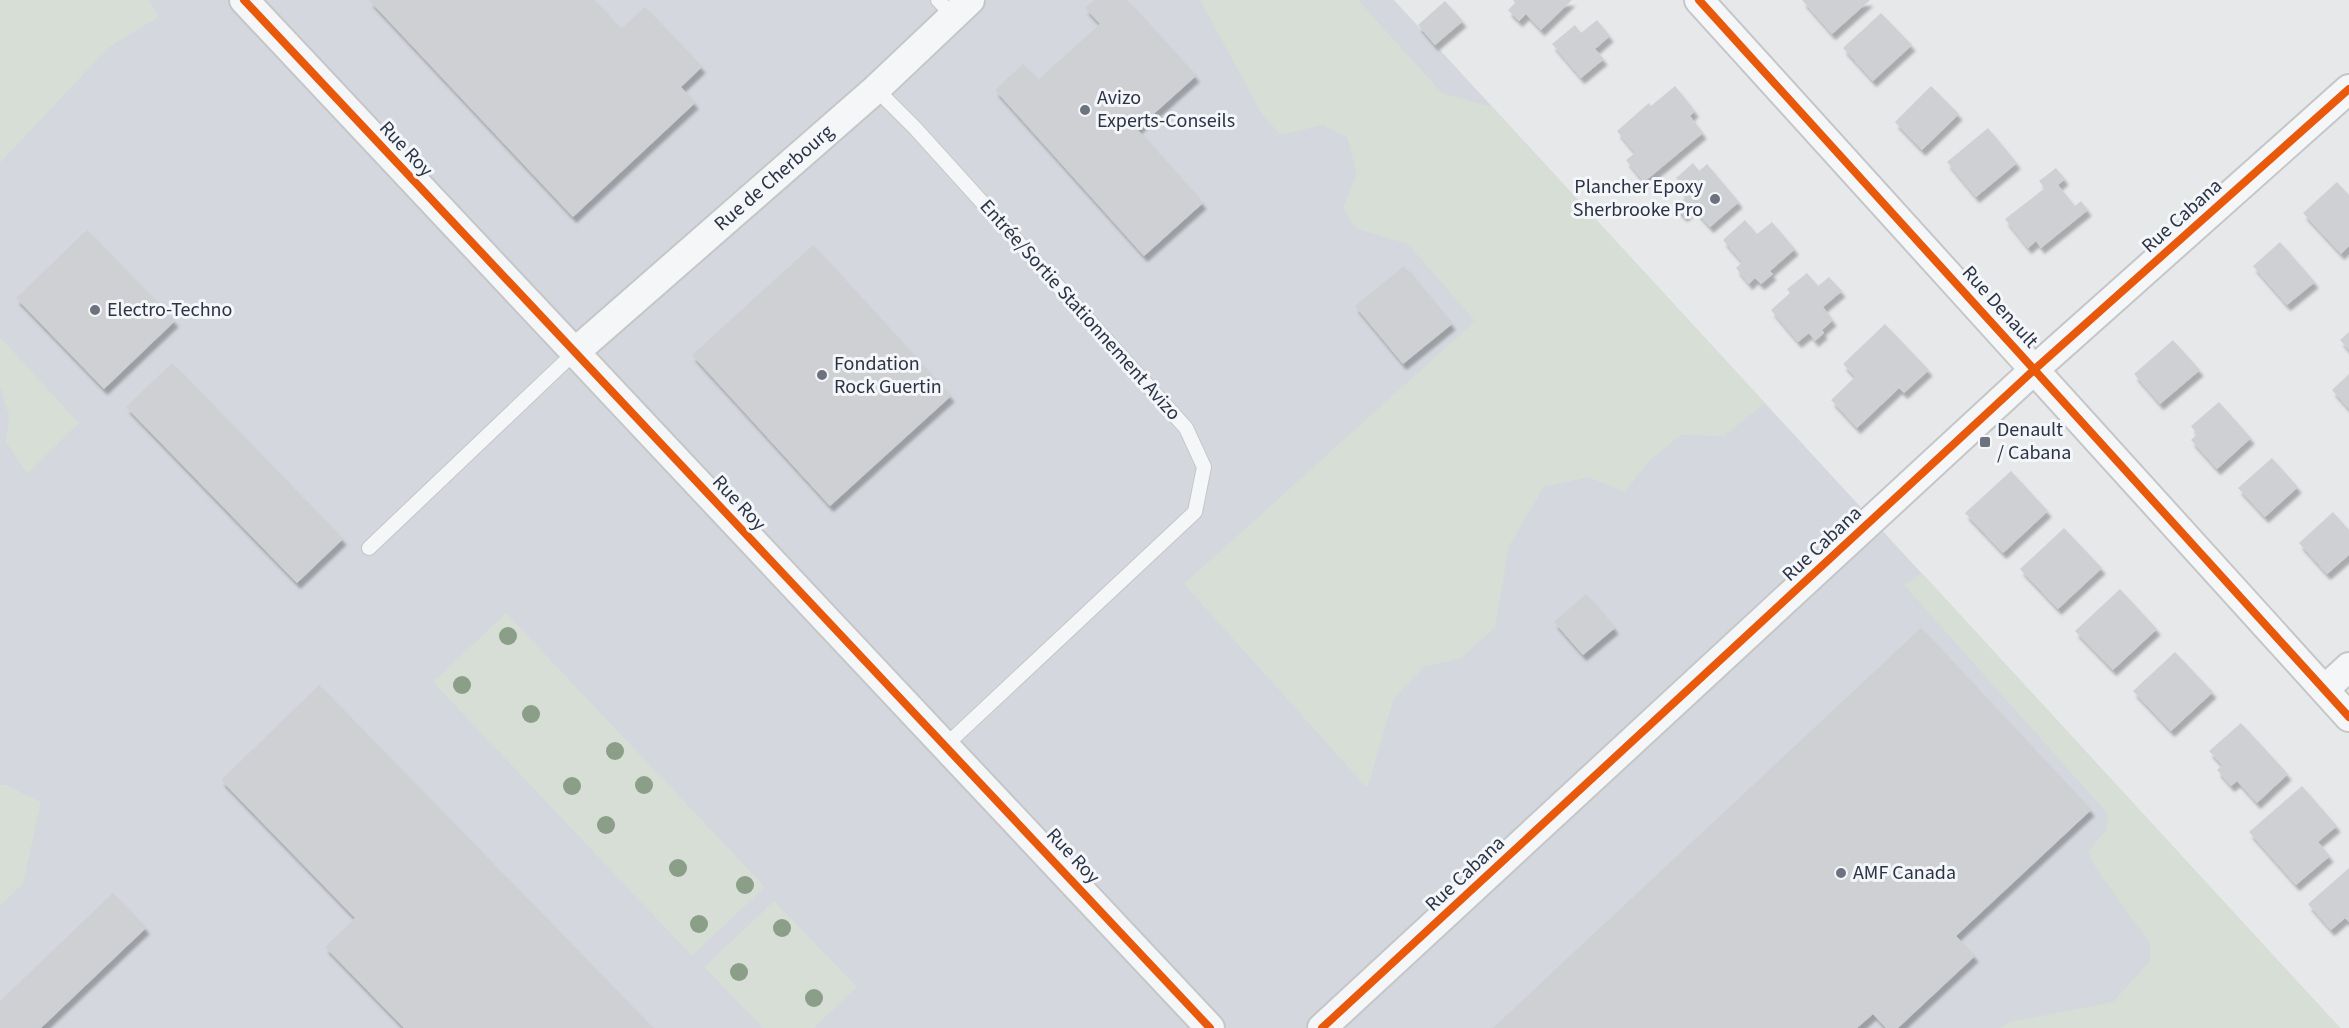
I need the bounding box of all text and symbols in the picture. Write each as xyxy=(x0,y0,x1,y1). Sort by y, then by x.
place label: Avizo Experts-Conseils xyxy=(1097,84,1235,135)
marker: Avizo Experts-Conseils xyxy=(1078,103,1092,117)
street label: Rue Roy xyxy=(373,115,440,184)
street label: Rue de Cherbourg xyxy=(708,118,840,238)
street label: Rue Cabana xyxy=(2136,172,2228,260)
place label: Plancher Epoxy Sherbrooke Pro xyxy=(1573,173,1704,224)
marker: Plancher Epoxy Sherbrooke Pro xyxy=(1708,192,1722,206)
street label: Entrée/Sortie Stationnement Avizo xyxy=(973,193,1187,427)
street label: Rue Denault xyxy=(1955,260,2045,355)
place label: Electro-Techno xyxy=(107,296,232,324)
marker: Electro-Techno xyxy=(88,303,102,317)
place label: Fondation Rock Guertin xyxy=(834,350,942,401)
marker: Fondation Rock Guertin xyxy=(815,368,829,382)
place label: Denault / Cabana xyxy=(1997,416,2071,467)
marker: Denault / Cabana xyxy=(1978,435,1992,449)
street label: Rue Roy xyxy=(706,469,773,538)
street label: Rue Cabana xyxy=(1776,500,1868,588)
street label: Rue Roy xyxy=(1040,822,1107,891)
street label: Rue Cabana xyxy=(1419,830,1511,918)
place label: AMF Canada xyxy=(1853,859,1956,887)
marker: AMF Canada xyxy=(1834,866,1848,880)

